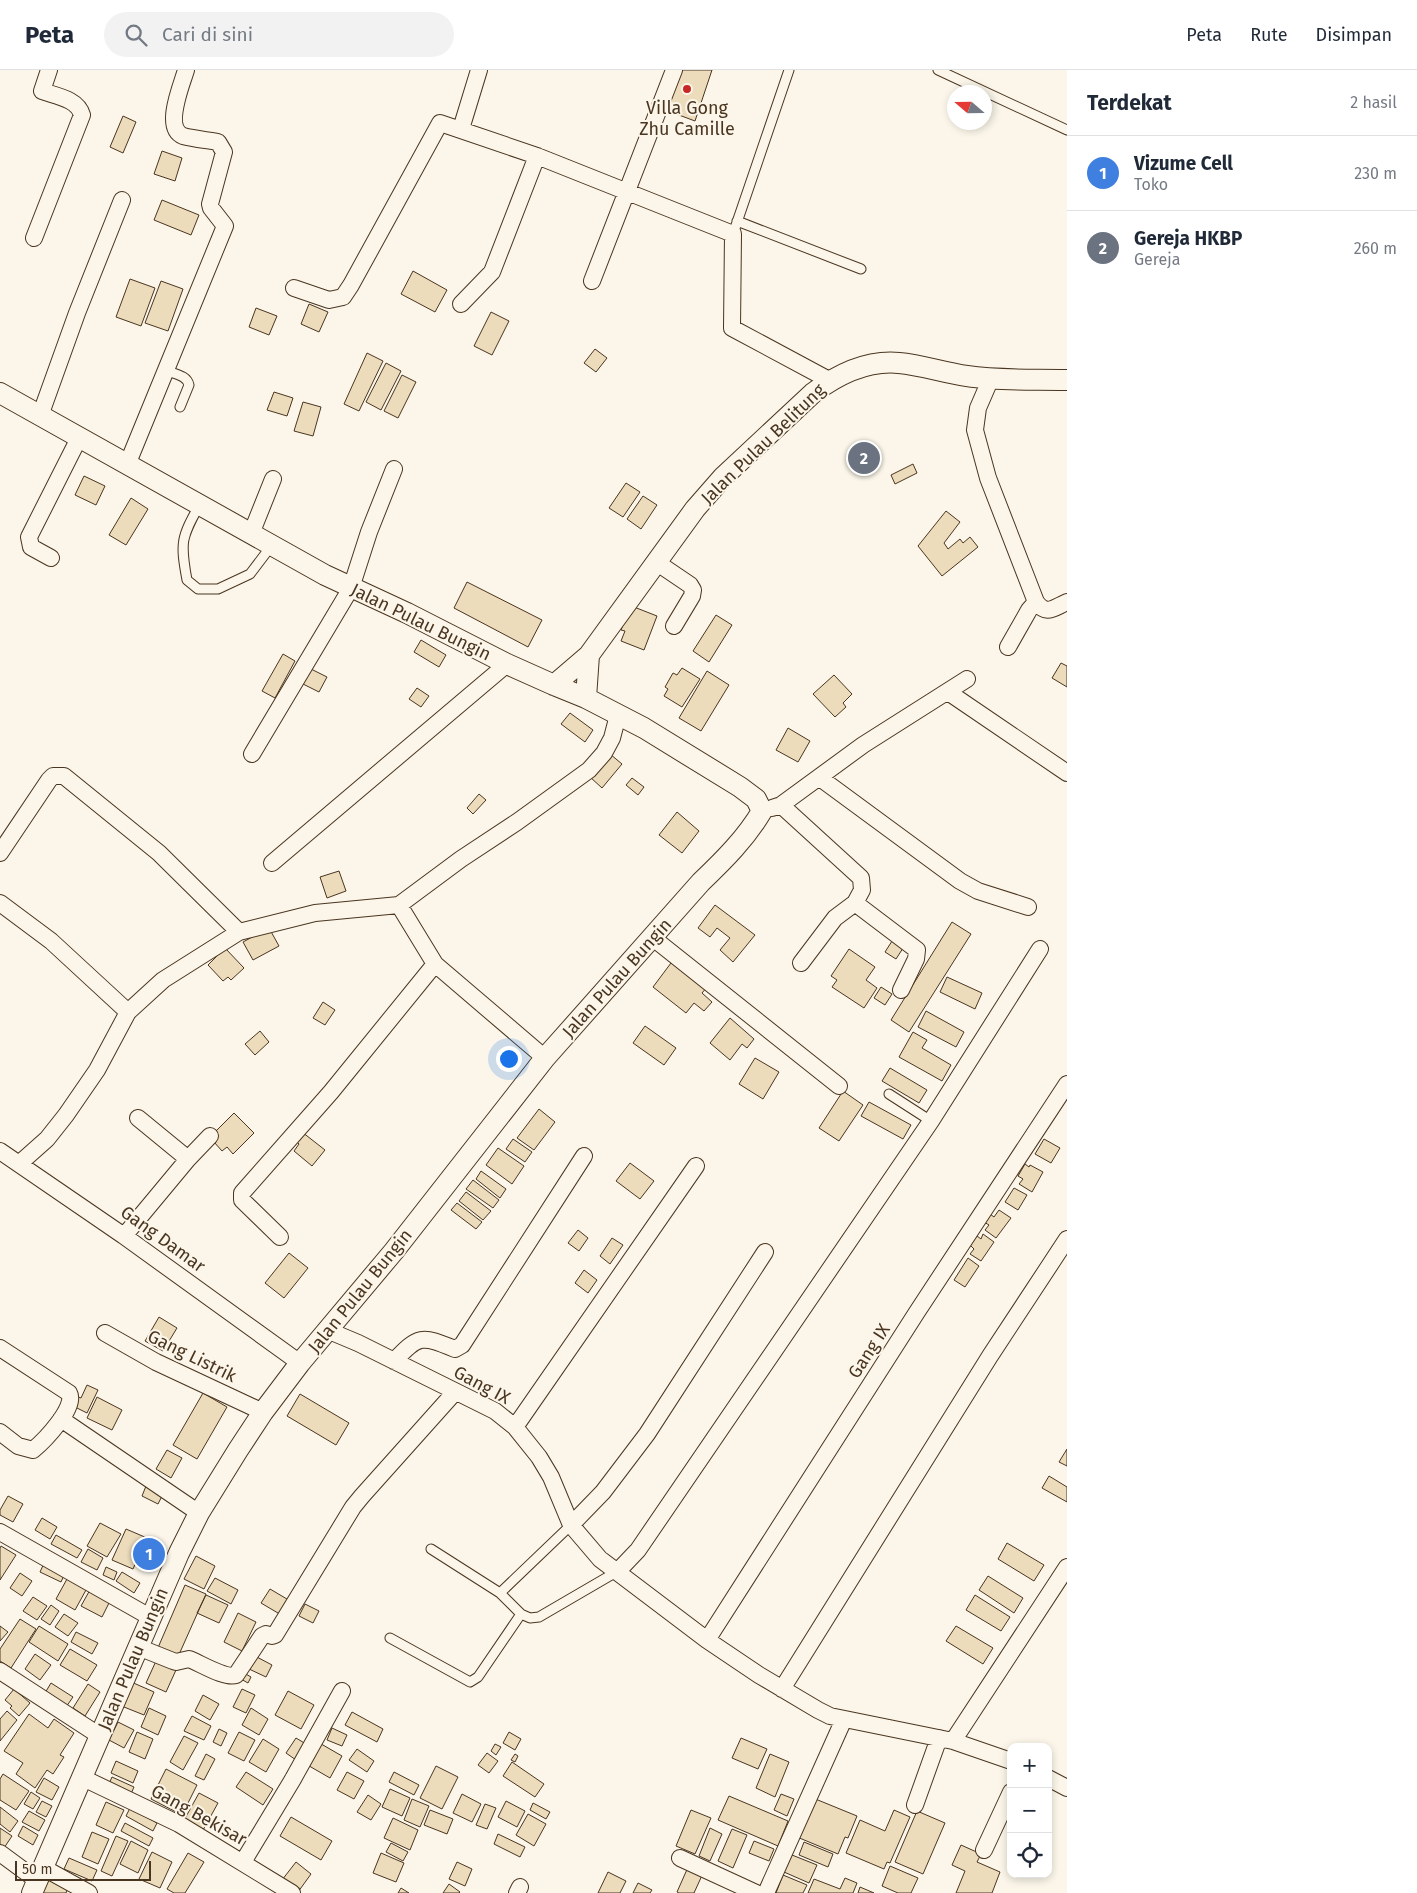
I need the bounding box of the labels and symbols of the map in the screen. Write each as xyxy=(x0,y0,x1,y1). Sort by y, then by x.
marker: Villa Gong Zhu Camille xyxy=(681,83,693,95)
north arrow xyxy=(947,85,992,130)
place label: Villa Gong Zhu Camille xyxy=(639,97,735,140)
street label: Jalan Pulau Belitung xyxy=(696,379,830,509)
pin: 2 xyxy=(848,439,880,477)
street label: Jalan Pulau Bungin xyxy=(347,579,495,665)
street label: Jalan Pulau Bungin xyxy=(558,914,676,1042)
your location xyxy=(496,1046,522,1072)
street label: Gang Damar xyxy=(116,1201,210,1277)
street label: Jalan Pulau Bungin xyxy=(303,1225,417,1357)
street label: Gang IX xyxy=(843,1319,895,1383)
street label: Gang Listrik xyxy=(144,1325,241,1387)
street label: Gang IX xyxy=(450,1361,514,1409)
pin: 1 xyxy=(133,1535,165,1573)
street label: Jalan Pulau Bungin xyxy=(93,1584,173,1734)
street label: Gang Bekisar xyxy=(147,1780,251,1850)
scale bar xyxy=(15,1858,151,1881)

